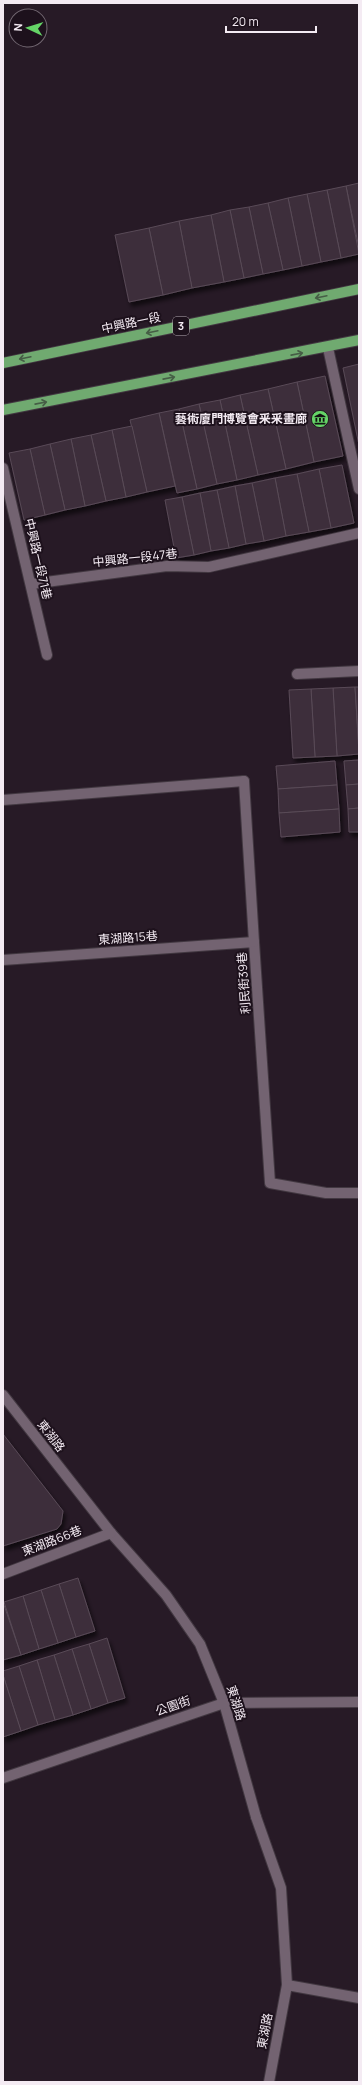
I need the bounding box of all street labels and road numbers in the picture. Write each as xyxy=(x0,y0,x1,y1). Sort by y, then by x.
street label: 中興路一段 xyxy=(100,308,162,337)
road number: 3 xyxy=(173,317,189,335)
street label: 中興路一段71巷 xyxy=(21,517,56,601)
street label: 中興路一段47巷 xyxy=(92,545,178,570)
street label: 東湖路15巷 xyxy=(98,927,158,948)
street label: 利民街39巷 xyxy=(233,951,254,1015)
street label: 東湖路 xyxy=(34,1416,69,1455)
street label: 東湖路66巷 xyxy=(19,1521,84,1560)
street label: 東湖路 xyxy=(223,1683,250,1723)
street label: 公園街 xyxy=(153,1692,193,1719)
street label: 東湖路 xyxy=(253,2012,276,2050)

